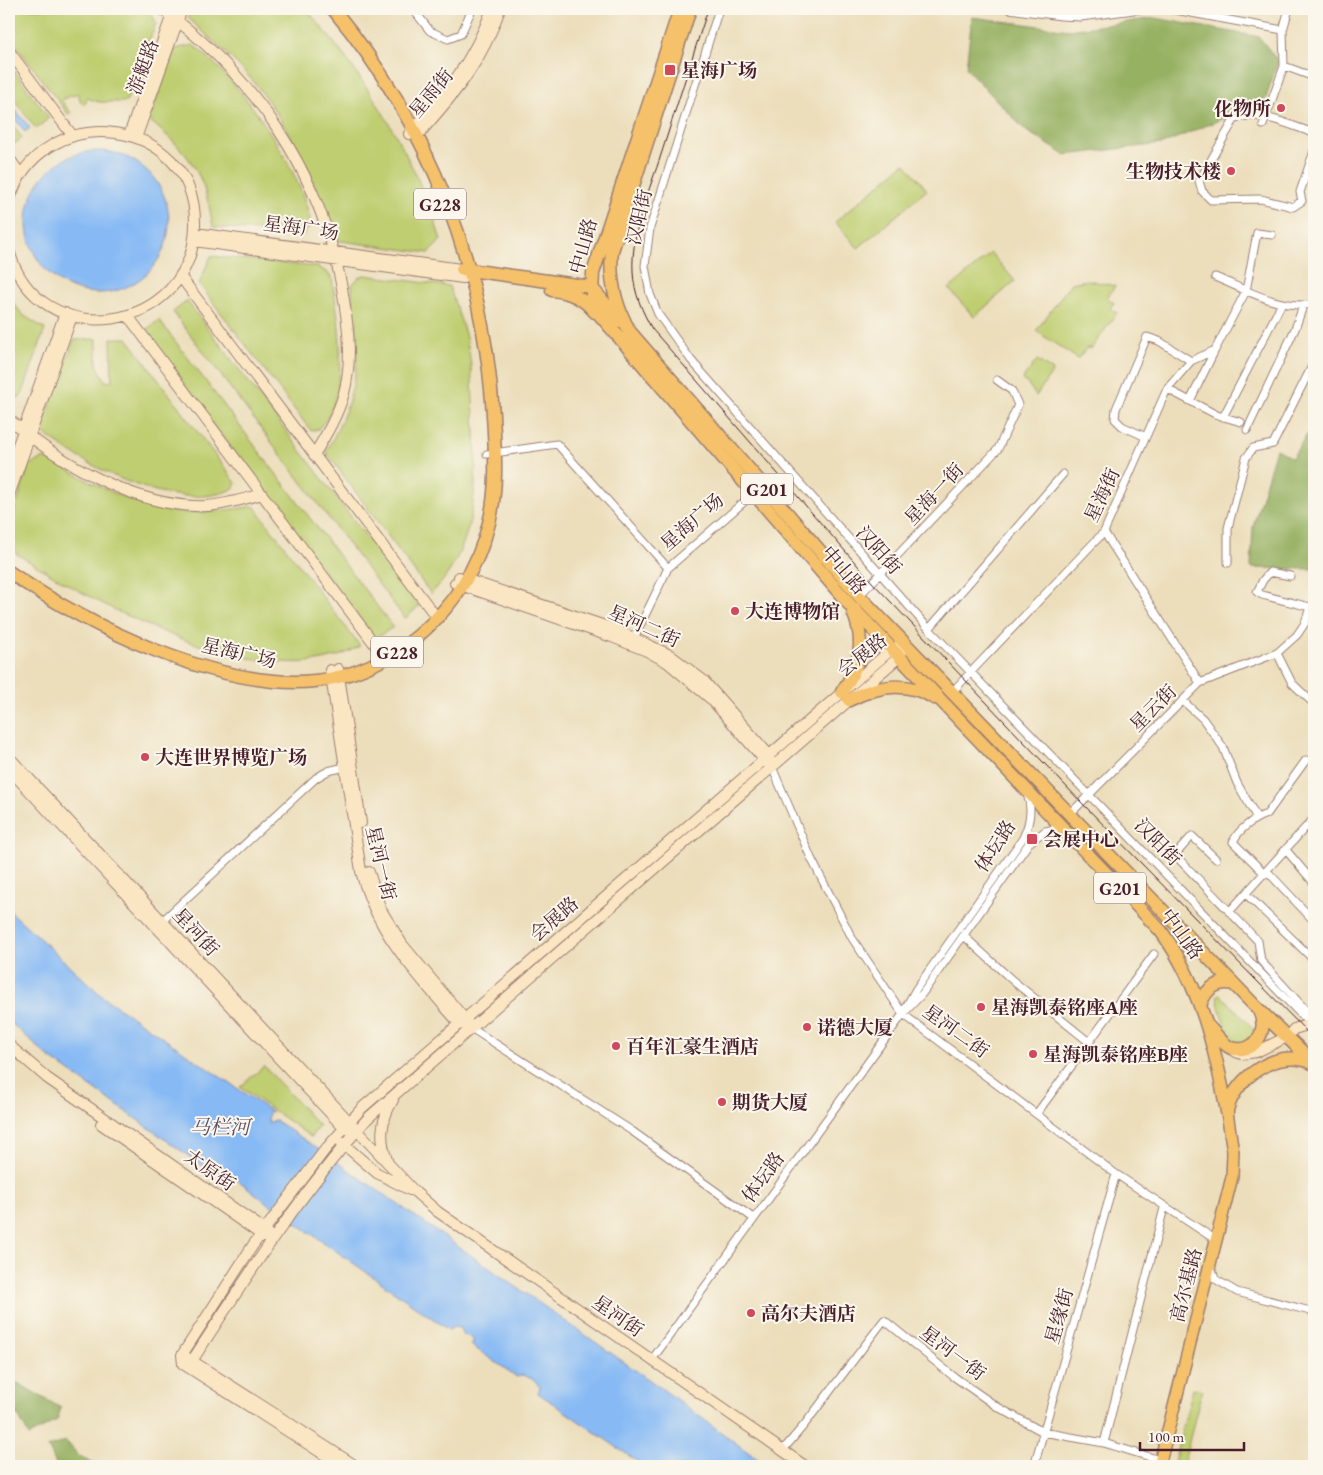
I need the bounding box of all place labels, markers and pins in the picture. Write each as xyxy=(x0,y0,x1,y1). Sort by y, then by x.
place label: 星海广场 xyxy=(681,58,757,83)
marker: 星海广场 xyxy=(663,63,677,77)
place label: 化物所 xyxy=(1214,96,1271,121)
marker: 化物所 xyxy=(1275,102,1287,114)
place label: 生物技术楼 xyxy=(1126,159,1221,184)
marker: 生物技术楼 xyxy=(1225,165,1237,177)
place label: 大连博物馆 xyxy=(745,599,840,624)
marker: 大连博物馆 xyxy=(729,605,741,617)
place label: 大连世界博览广场 xyxy=(155,745,307,770)
marker: 大连世界博览广场 xyxy=(139,751,151,763)
place label: 会展中心 xyxy=(1043,827,1119,852)
marker: 会展中心 xyxy=(1025,832,1039,846)
place label: 星海凯泰铭座A座 xyxy=(991,995,1138,1020)
marker: 星海凯泰铭座A座 xyxy=(975,1001,987,1013)
place label: 诺德大厦 xyxy=(817,1015,893,1040)
marker: 诺德大厦 xyxy=(801,1021,813,1033)
place label: 百年汇豪生酒店 xyxy=(626,1034,759,1059)
marker: 百年汇豪生酒店 xyxy=(610,1040,622,1052)
place label: 星海凯泰铭座B座 xyxy=(1043,1042,1188,1067)
marker: 星海凯泰铭座B座 xyxy=(1027,1048,1039,1060)
place label: 期货大厦 xyxy=(732,1090,808,1115)
marker: 期货大厦 xyxy=(716,1096,728,1108)
place label: 高尔夫酒店 xyxy=(761,1301,856,1326)
marker: 高尔夫酒店 xyxy=(745,1307,757,1319)

